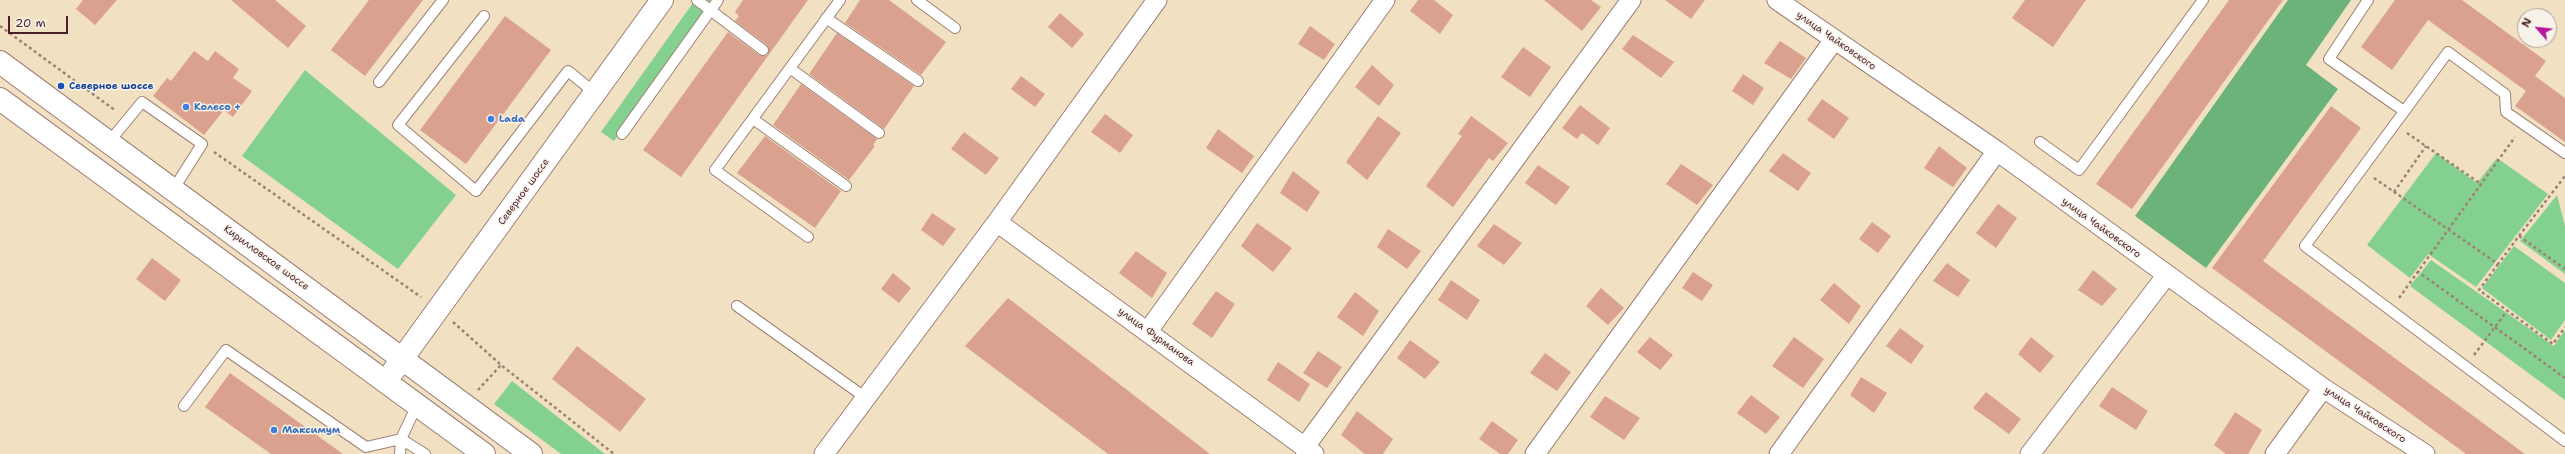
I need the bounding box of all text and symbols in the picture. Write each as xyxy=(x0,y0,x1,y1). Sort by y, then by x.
scale bar xyxy=(10,8,70,34)
north arrow xyxy=(2517,8,2557,48)
street label: улица Чайковского xyxy=(1794,9,1878,73)
text: 20 m xyxy=(15,15,46,31)
text: N xyxy=(2518,15,2535,30)
place label: Северное шоссе xyxy=(69,80,153,92)
marker: Северное шоссе xyxy=(56,81,66,91)
place label: Колесо + xyxy=(194,101,241,113)
marker: Колесо + xyxy=(181,102,191,112)
place label: Lada xyxy=(499,113,525,125)
marker: Lada xyxy=(486,114,496,124)
street label: Северное шоссе xyxy=(496,156,552,228)
street label: улица Чайковского xyxy=(2059,195,2143,261)
street label: Кирилловское шоссе xyxy=(221,223,311,293)
street label: улица Фурманова xyxy=(1116,305,1196,369)
street label: улица Чайковского xyxy=(2322,384,2408,446)
place label: Максимум xyxy=(282,424,340,436)
marker: Максимум xyxy=(269,425,279,435)

